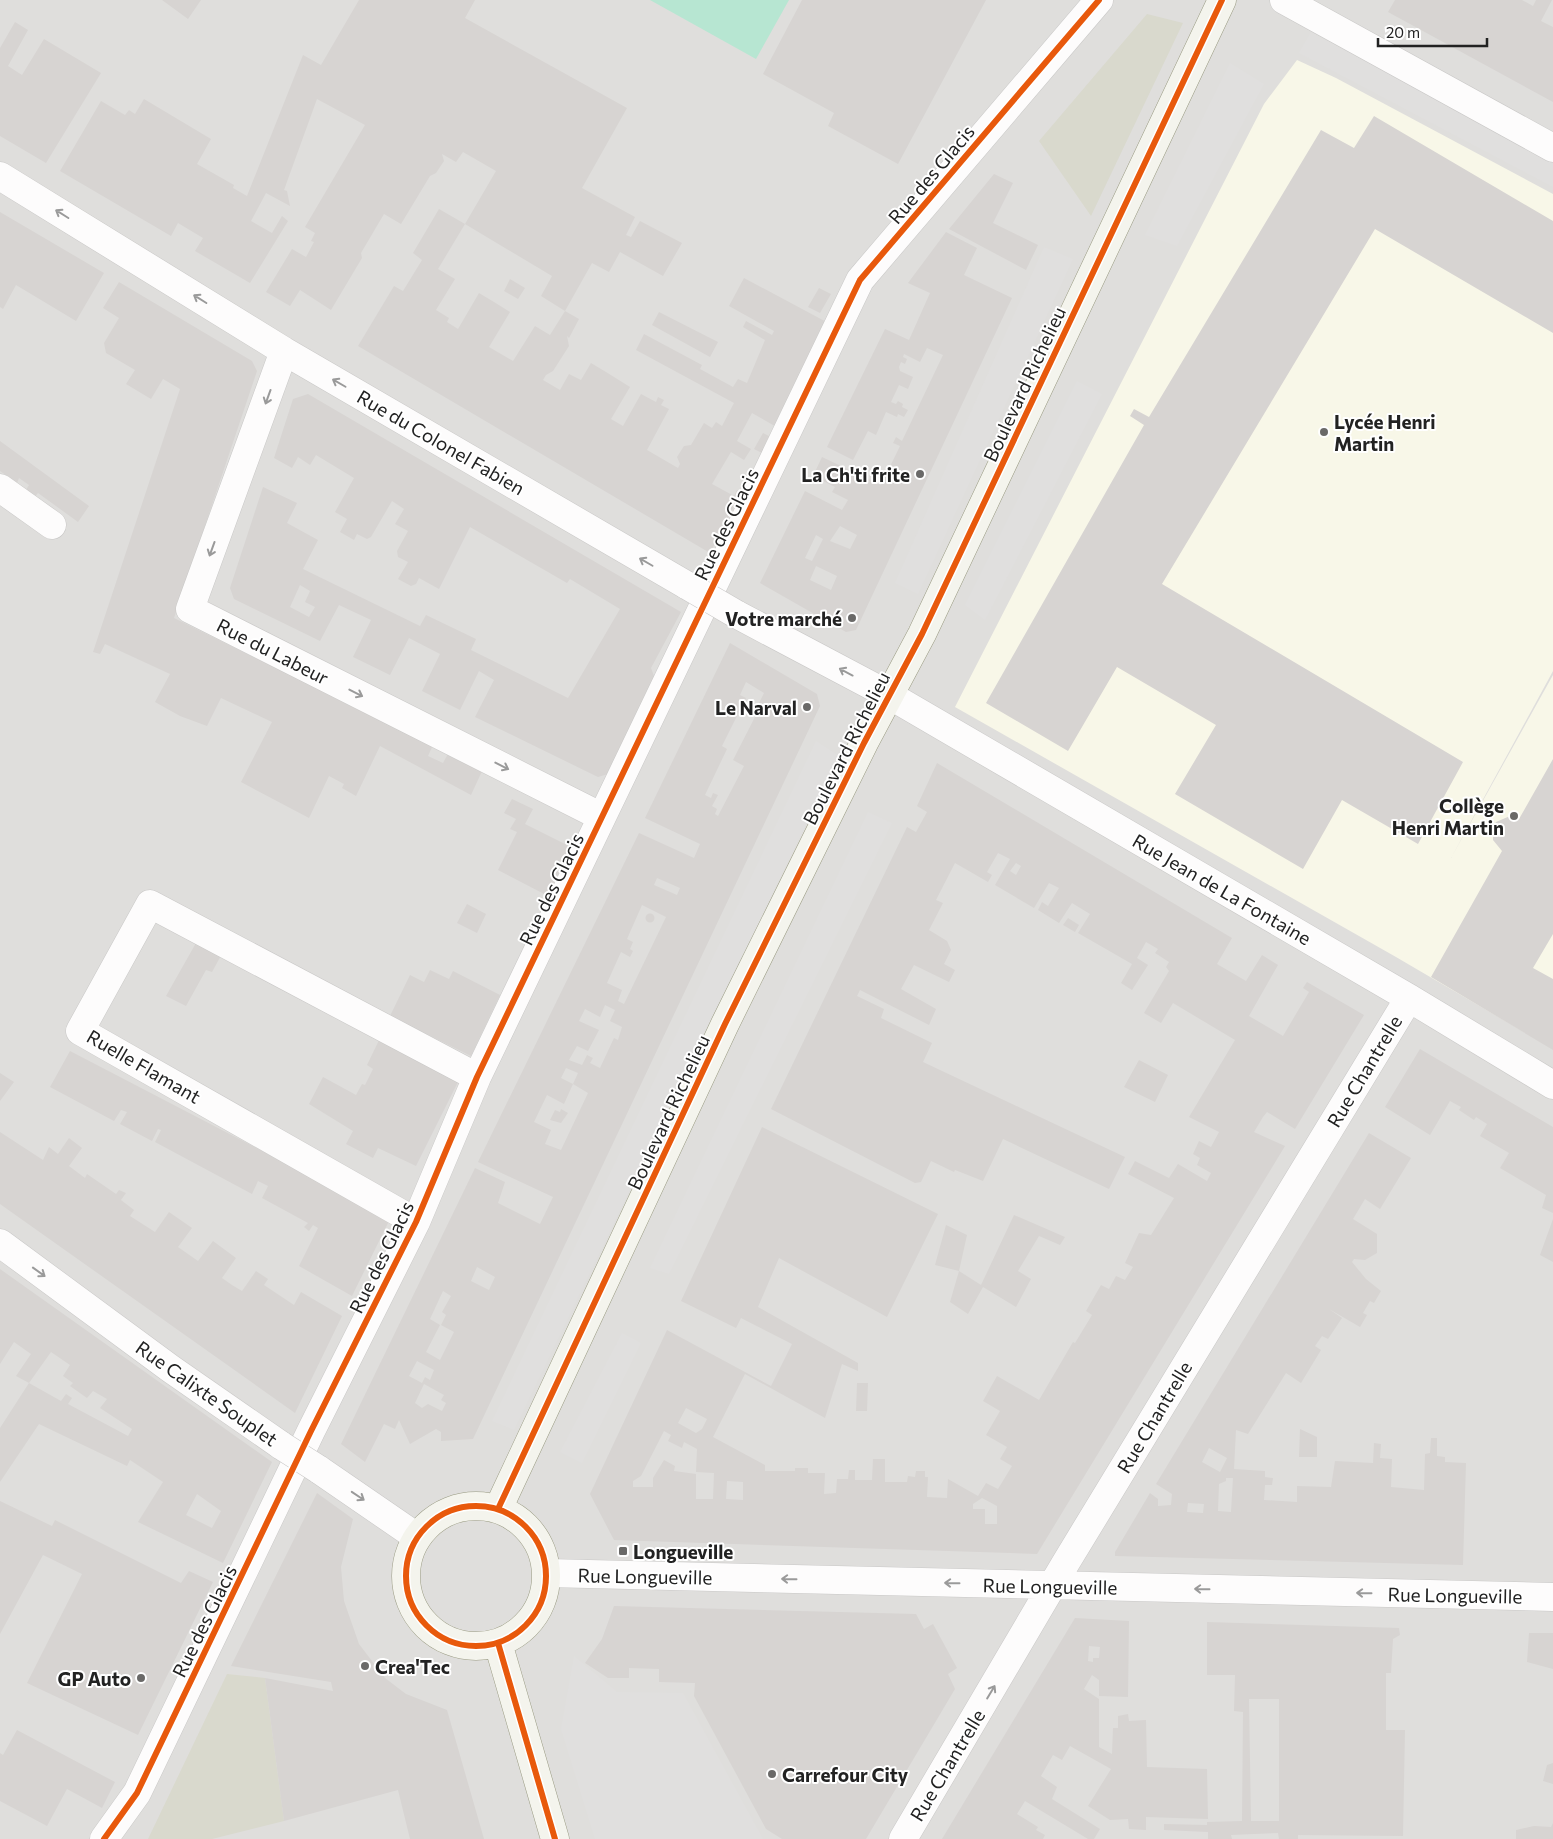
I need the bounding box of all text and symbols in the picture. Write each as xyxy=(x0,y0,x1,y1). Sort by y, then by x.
scale bar xyxy=(1378,15,1487,47)
text: 20 m xyxy=(1386,23,1420,41)
street label: Rue des Glacis xyxy=(883,120,979,228)
one-way arrow xyxy=(55,209,69,219)
one-way arrow xyxy=(194,294,208,304)
street label: Boulevard Richelieu xyxy=(978,303,1070,465)
one-way arrow xyxy=(333,377,347,387)
street label: Rue du Colonel Fabien xyxy=(353,385,529,499)
one-way arrow xyxy=(263,388,272,404)
place label: Lycée Henri Martin xyxy=(1334,410,1436,455)
marker: Lycée Henri Martin xyxy=(1318,426,1330,438)
place label: La Ch'ti frite xyxy=(801,463,910,486)
street label: Rue des Glacis xyxy=(689,464,763,584)
marker: La Ch'ti frite xyxy=(914,468,926,480)
one-way arrow xyxy=(207,541,216,557)
one-way arrow xyxy=(640,556,654,566)
place label: Votre marché xyxy=(725,607,842,630)
marker: Votre marché xyxy=(846,612,858,624)
street label: Rue du Labeur xyxy=(213,613,333,689)
one-way arrow xyxy=(838,667,853,677)
street label: Boulevard Richelieu xyxy=(798,668,894,828)
one-way arrow xyxy=(349,688,364,698)
place label: Le Narval xyxy=(715,696,797,719)
marker: Le Narval xyxy=(801,701,813,713)
one-way arrow xyxy=(494,761,509,771)
place label: Collège Henri Martin xyxy=(1392,794,1504,839)
marker: Collège Henri Martin xyxy=(1508,810,1520,822)
street label: Rue Jean de La Fontaine xyxy=(1129,828,1315,950)
street label: Rue des Glacis xyxy=(514,829,588,949)
street label: Rue Chantrelle xyxy=(1322,1011,1406,1131)
street label: Ruelle Flamant xyxy=(83,1024,205,1108)
street label: Boulevard Richelieu xyxy=(622,1031,714,1193)
street label: Rue des Glacis xyxy=(344,1197,418,1317)
one-way arrow xyxy=(32,1267,46,1277)
street label: Rue Calixte Souplet xyxy=(132,1335,283,1451)
street label: Rue Chantrelle xyxy=(1112,1357,1196,1477)
one-way arrow xyxy=(351,1491,365,1502)
place label: Longueville xyxy=(633,1540,733,1563)
marker: Longueville xyxy=(617,1545,629,1557)
street label: Rue des Glacis xyxy=(167,1561,241,1681)
street label: Rue Longueville xyxy=(577,1563,713,1589)
street label: Rue Longueville xyxy=(982,1573,1118,1599)
one-way arrow xyxy=(782,1575,798,1584)
one-way arrow xyxy=(944,1579,960,1588)
street label: Rue Longueville xyxy=(1387,1582,1523,1608)
one-way arrow xyxy=(1194,1584,1210,1594)
one-way arrow xyxy=(1357,1588,1373,1598)
place label: Crea'Tec xyxy=(375,1655,450,1678)
marker: Crea'Tec xyxy=(359,1660,371,1672)
place label: GP Auto xyxy=(58,1667,131,1690)
marker: GP Auto xyxy=(135,1672,147,1684)
one-way arrow xyxy=(986,1685,996,1699)
street label: Rue Chantrelle xyxy=(905,1705,989,1825)
place label: Carrefour City xyxy=(782,1763,909,1786)
marker: Carrefour City xyxy=(766,1768,778,1780)

